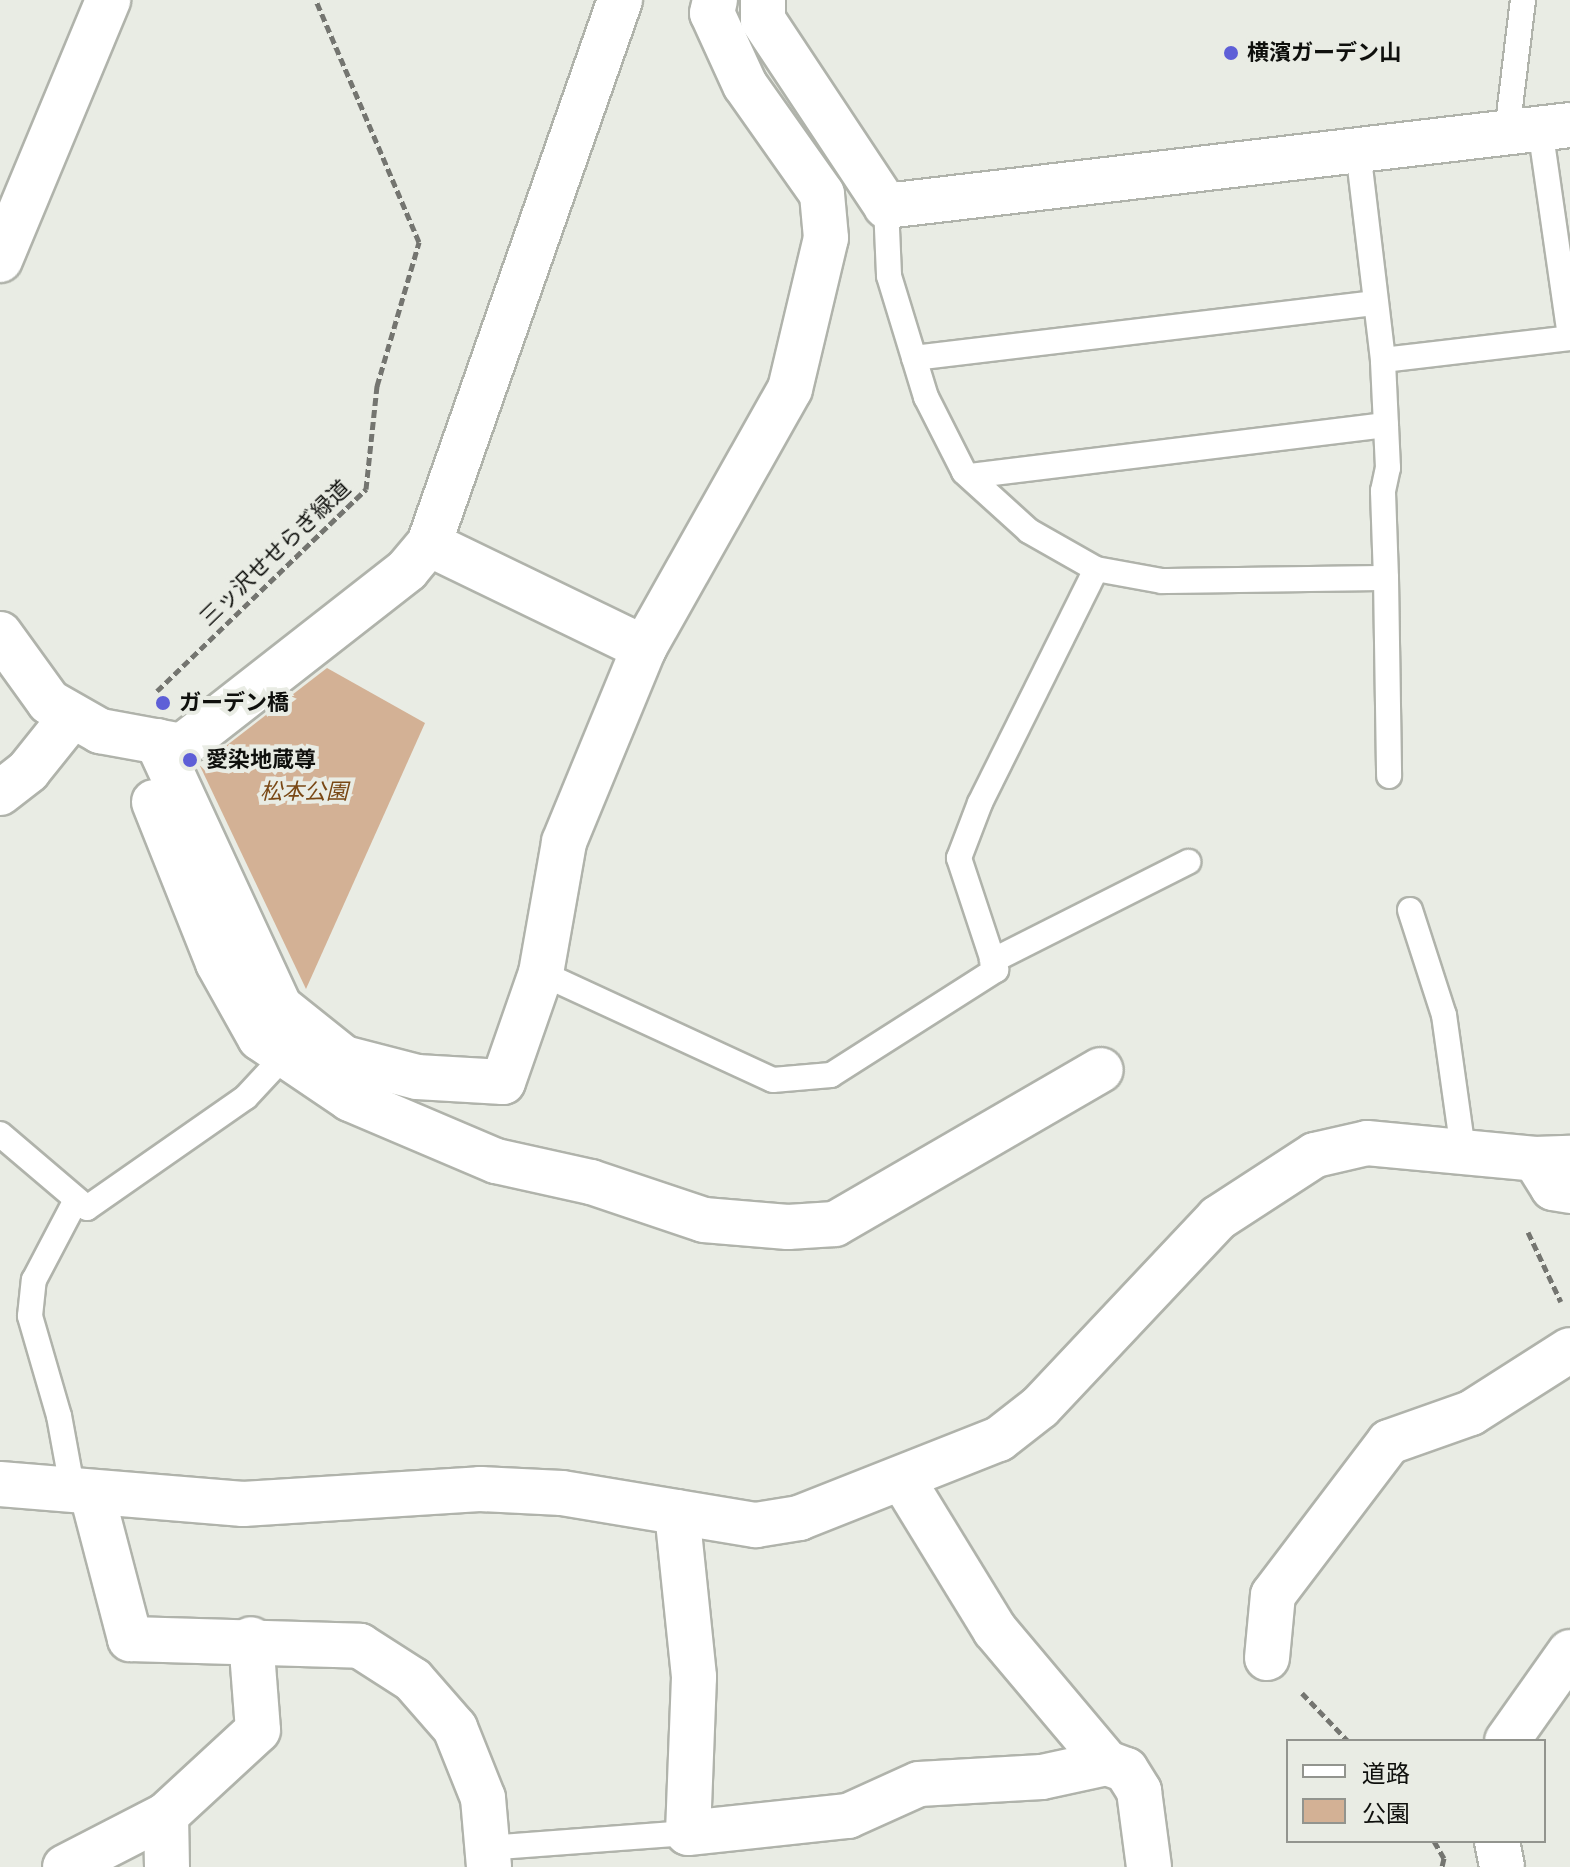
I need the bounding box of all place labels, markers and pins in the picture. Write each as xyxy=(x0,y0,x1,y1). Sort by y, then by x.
place label: 横濱ガーデン山 xyxy=(1247,40,1401,66)
marker: 横濱ガーデン山 xyxy=(1222,44,1240,62)
place label: ガーデン橋 xyxy=(179,690,289,716)
marker: ガーデン橋 xyxy=(154,694,172,712)
place label: 愛染地蔵尊 xyxy=(206,747,316,773)
marker: 愛染地蔵尊 xyxy=(181,751,199,769)

